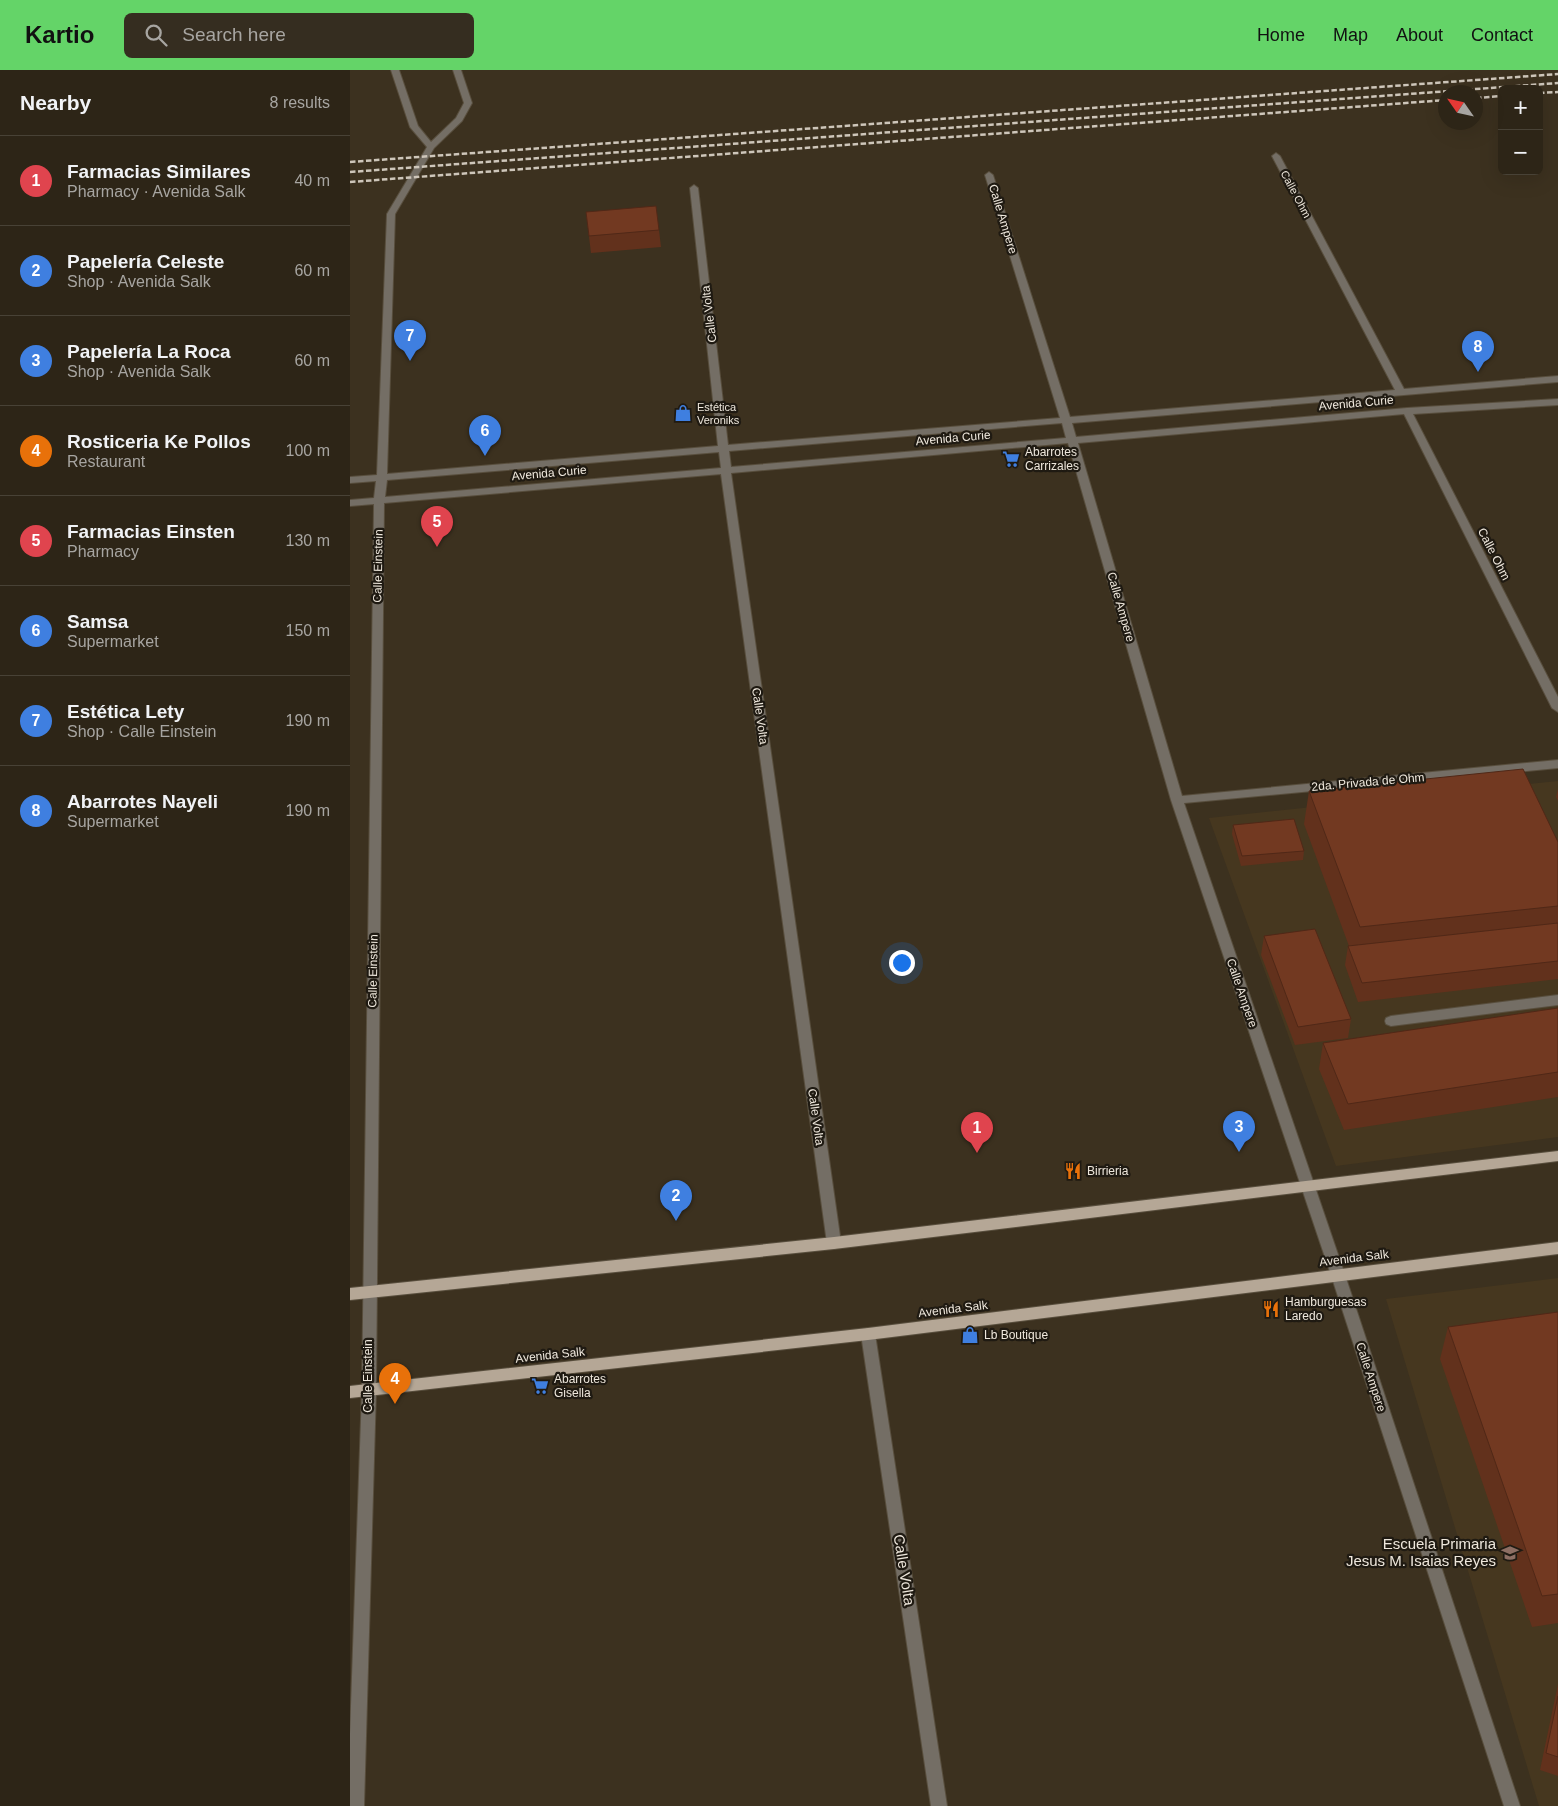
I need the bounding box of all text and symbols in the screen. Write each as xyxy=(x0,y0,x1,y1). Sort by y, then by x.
search box xyxy=(124,13,474,58)
text: Kartio xyxy=(25,21,94,48)
icon: search xyxy=(142,21,170,49)
text: Search here xyxy=(182,24,286,45)
text: Home xyxy=(1257,25,1305,45)
text: Map xyxy=(1333,25,1368,45)
text: About xyxy=(1396,25,1443,45)
text: Contact xyxy=(1471,25,1533,45)
north arrow xyxy=(1438,85,1483,130)
map controls xyxy=(1498,85,1543,175)
button: + xyxy=(1498,85,1543,130)
text: Nearby xyxy=(20,91,91,114)
text: 8 results xyxy=(270,94,330,111)
button: − xyxy=(1498,130,1543,175)
text: Farmacias Similares xyxy=(67,161,251,182)
street label: Calle Ohm xyxy=(1279,168,1313,220)
text: 1 xyxy=(32,172,40,189)
text: 40 m xyxy=(294,172,330,189)
text: Pharmacy · Avenida Salk xyxy=(67,183,245,200)
street label: Calle Ampere xyxy=(986,183,1020,256)
text: Papelería Celeste xyxy=(67,251,224,272)
text: 2 xyxy=(32,262,40,279)
text: 60 m xyxy=(294,262,330,279)
text: Shop · Avenida Salk xyxy=(67,273,211,290)
street label: Calle Volta xyxy=(699,284,719,343)
pin: 7 xyxy=(394,320,426,361)
pin: 8 xyxy=(1462,331,1494,372)
text: Papelería La Roca xyxy=(67,341,231,362)
text: 3 xyxy=(32,352,40,369)
text: 60 m xyxy=(294,352,330,369)
text: Shop · Avenida Salk xyxy=(67,363,211,380)
street label: Avenida Curie xyxy=(1318,393,1394,413)
place label: Estética Veroniks xyxy=(697,401,740,426)
shop icon: Estética Veroniks xyxy=(673,403,693,423)
pin: 6 xyxy=(469,415,501,456)
street label: Avenida Curie xyxy=(915,428,991,448)
text: Rosticeria Ke Pollos xyxy=(67,431,251,452)
text: 4 xyxy=(32,442,40,459)
text: 100 m xyxy=(286,442,330,459)
place label: Abarrotes Carrizales xyxy=(1025,445,1079,473)
supermarket icon: Abarrotes Carrizales xyxy=(1001,449,1021,469)
text: Restaurant xyxy=(67,453,145,470)
street label: Avenida Curie xyxy=(511,463,587,483)
pin: 5 xyxy=(421,506,453,547)
text: Farmacias Einsten xyxy=(67,521,235,542)
street label: Calle Ohm xyxy=(1475,526,1513,582)
street label: Calle Einstein xyxy=(370,529,386,603)
text: 5 xyxy=(32,532,40,549)
text: 130 m xyxy=(286,532,330,549)
text: Pharmacy xyxy=(67,543,139,560)
street label: Calle Ampere xyxy=(1104,570,1138,644)
text: Samsa xyxy=(67,611,128,632)
text: 6 xyxy=(32,622,40,639)
text: 150 m xyxy=(286,622,330,639)
text: Supermarket xyxy=(67,633,159,650)
street label: Calle Volta xyxy=(749,687,771,746)
text: Estética Lety xyxy=(67,701,184,722)
text: 7 xyxy=(32,712,40,729)
text: 190 m xyxy=(286,712,330,729)
text: Shop · Calle Einstein xyxy=(67,723,216,740)
street label: 2da. Privada de Ohm xyxy=(1311,770,1425,794)
text: Abarrotes Nayeli xyxy=(67,791,218,812)
text: 8 xyxy=(32,802,40,819)
text: 190 m xyxy=(286,802,330,819)
text: Supermarket xyxy=(67,813,159,830)
street label: Calle Einstein xyxy=(365,934,381,1008)
your location xyxy=(889,950,915,976)
street label: Calle Ampere xyxy=(1224,957,1260,1030)
street label: Calle Volta xyxy=(805,1088,827,1147)
pin: 3 xyxy=(1223,1111,1255,1152)
pin: 1 xyxy=(961,1112,993,1153)
restaurant icon: Birrieria xyxy=(1063,1161,1083,1181)
place label: Birrieria xyxy=(1087,1164,1129,1178)
pin: 2 xyxy=(660,1180,692,1221)
street label: Avenida Salk xyxy=(1318,1247,1390,1269)
place label: Hamburguesas Laredo xyxy=(1285,1295,1366,1323)
street label: Avenida Salk xyxy=(917,1298,989,1320)
restaurant icon: Hamburguesas Laredo xyxy=(1261,1299,1281,1319)
shop icon: Lb Boutique xyxy=(960,1325,980,1345)
place label: Lb Boutique xyxy=(984,1328,1048,1342)
street label: Calle Einstein xyxy=(361,1339,375,1413)
street label: Calle Ampere xyxy=(1353,1341,1389,1414)
street label: Avenida Salk xyxy=(515,1344,586,1366)
pin: 4 xyxy=(379,1363,411,1404)
place label: Abarrotes Gisella xyxy=(554,1372,606,1400)
supermarket icon: Abarrotes Gisella xyxy=(530,1376,550,1396)
street label: Calle Volta xyxy=(890,1533,919,1607)
place label: Escuela Primaria Jesus M. Isaias Reyes xyxy=(1346,1535,1497,1569)
school or university icon: Escuela Primaria Jesus M. Isaias Reyes xyxy=(1500,1543,1520,1563)

